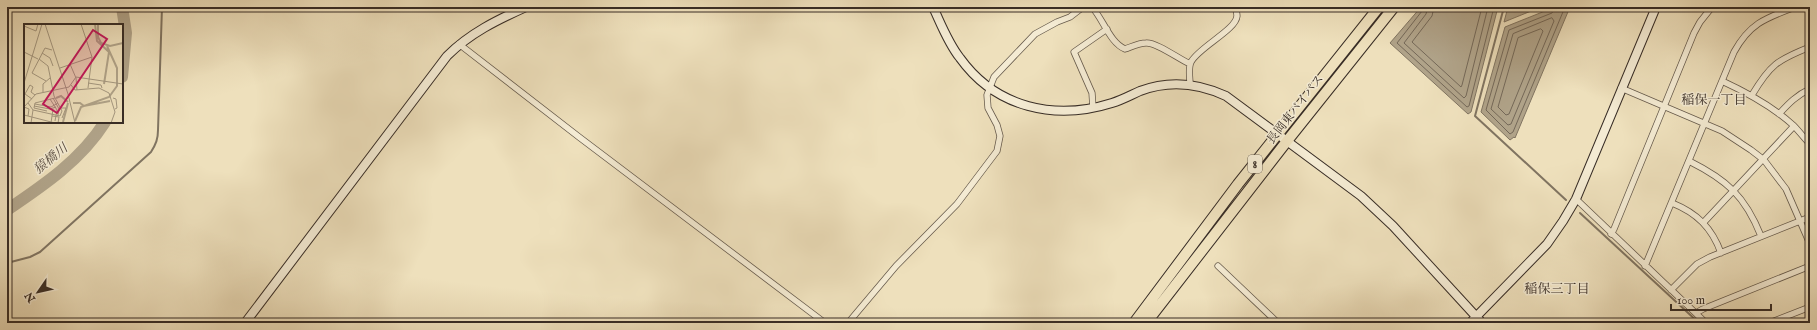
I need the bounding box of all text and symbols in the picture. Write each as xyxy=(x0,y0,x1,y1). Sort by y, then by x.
inset map xyxy=(24,24,123,123)
street label: 長岡東バイパス xyxy=(1264,72,1327,147)
district label: 稲保一丁目 xyxy=(1681,92,1747,109)
water label: 猿橋川 xyxy=(30,139,73,178)
road number: 8 xyxy=(1248,155,1262,173)
north arrow xyxy=(18,272,58,312)
district label: 稲保三丁目 xyxy=(1524,281,1590,298)
scale bar xyxy=(1671,286,1771,312)
text: N xyxy=(22,289,40,306)
text: 100 m xyxy=(1677,293,1705,308)

